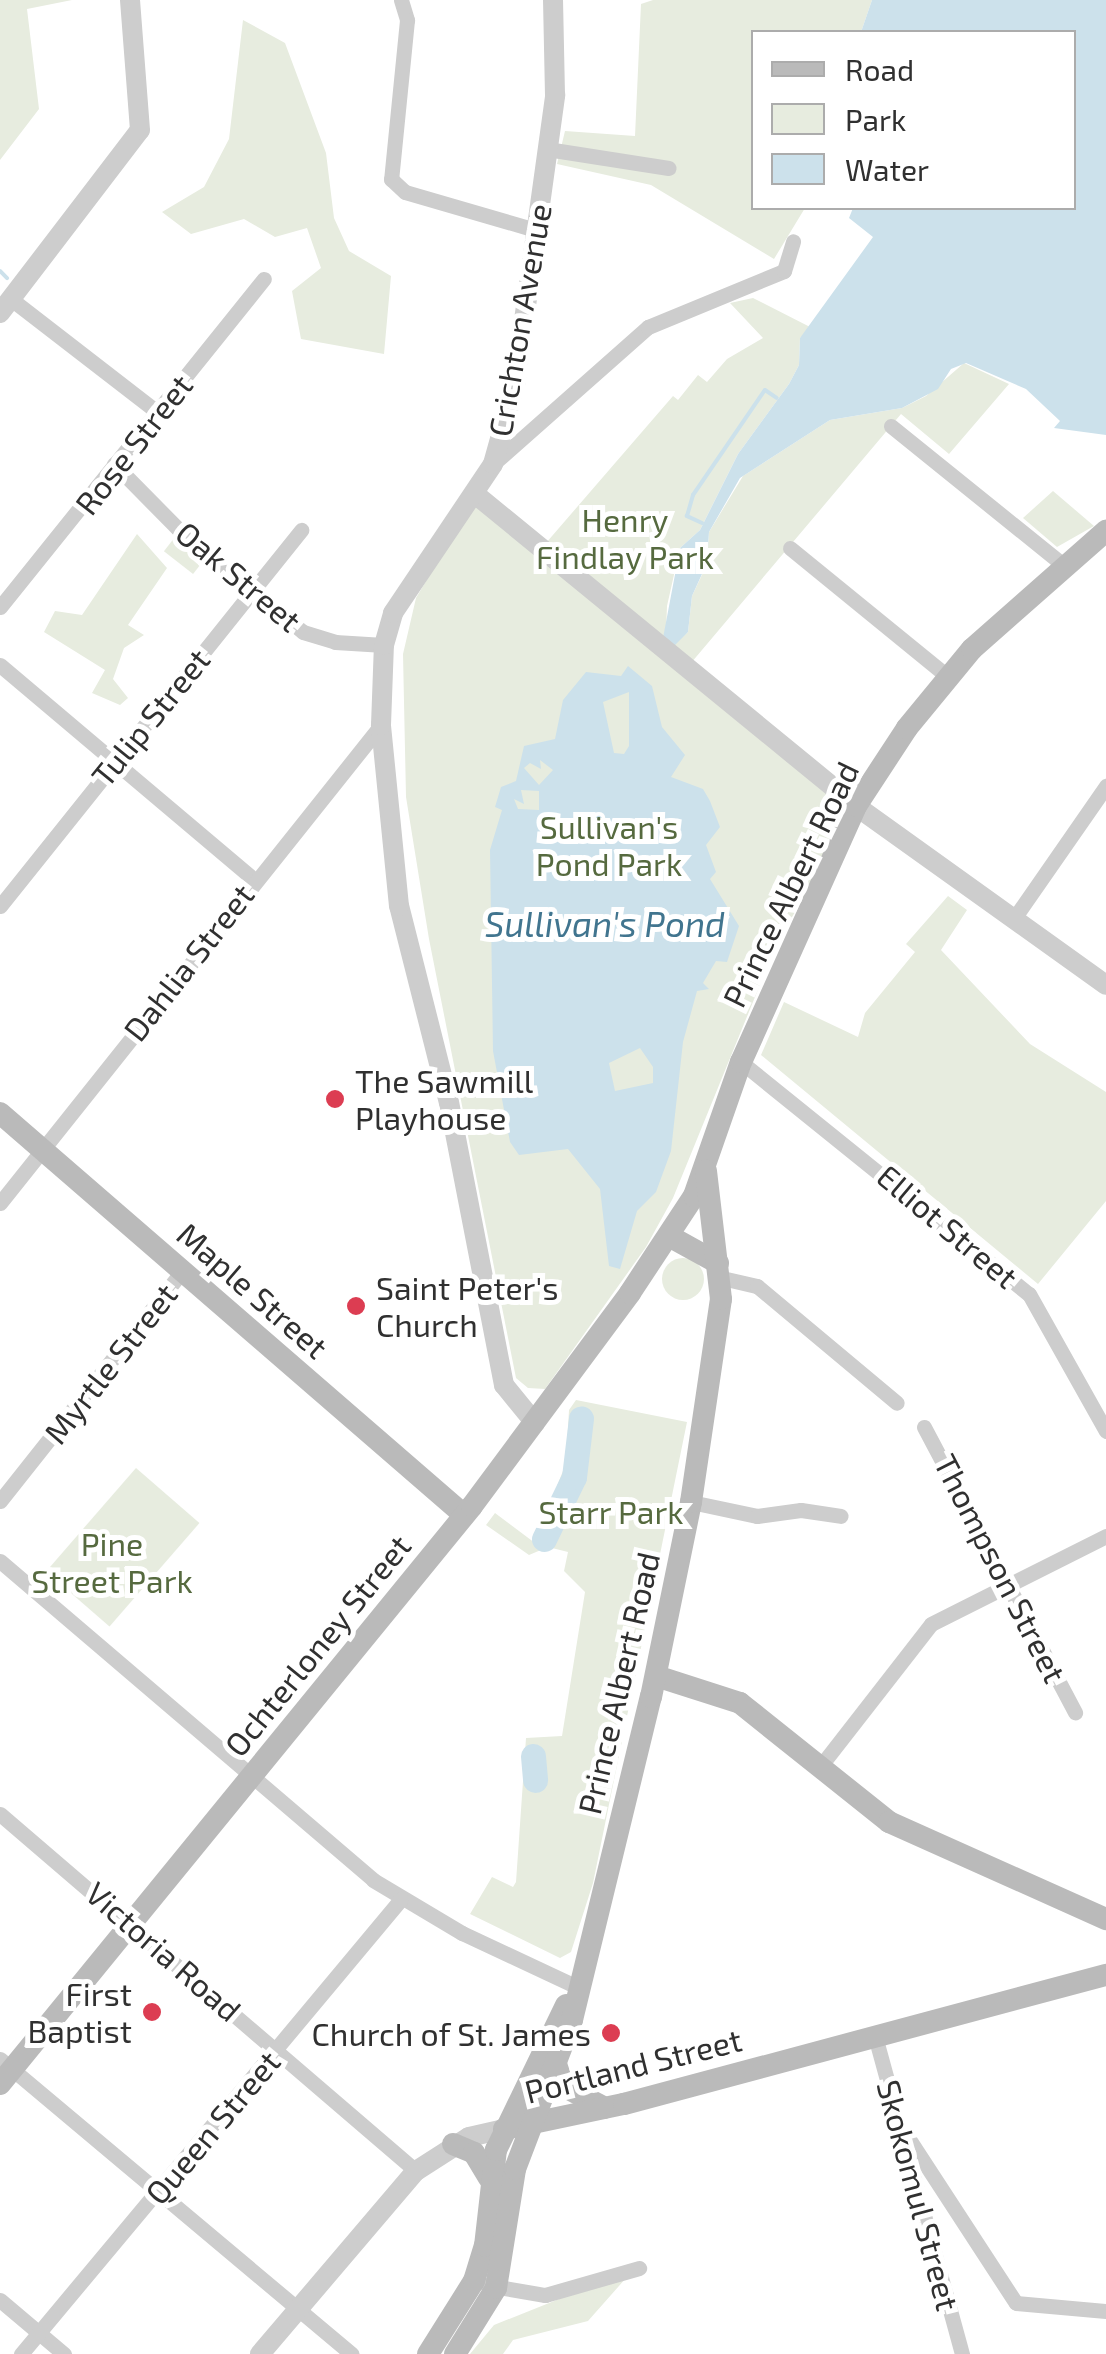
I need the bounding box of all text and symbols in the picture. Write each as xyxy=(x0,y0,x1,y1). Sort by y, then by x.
legend xyxy=(751,30,1076,210)
text: Road xyxy=(845,51,914,87)
text: Park xyxy=(845,101,906,137)
text: Water xyxy=(845,151,929,187)
street label: Crichton Avenue xyxy=(480,200,558,440)
street label: Rose Street xyxy=(66,366,200,522)
park label: Henry Findlay Park xyxy=(536,501,714,576)
street label: Oak Street xyxy=(169,513,309,639)
street label: Tulip Street xyxy=(83,640,217,794)
street label: Prince Albert Road xyxy=(714,755,866,1013)
park label: Sullivan's Pond Park xyxy=(536,808,682,883)
street label: Dahlia Street xyxy=(115,876,261,1048)
water label: Sullivan's Pond xyxy=(485,902,725,944)
place label: The Sawmill Playhouse xyxy=(355,1062,533,1137)
marker: The Sawmill Playhouse xyxy=(324,1088,346,1110)
street label: Elliot Street xyxy=(870,1156,1026,1296)
street label: Maple Street xyxy=(170,1214,336,1366)
place label: Saint Peter's Church xyxy=(376,1269,558,1344)
street label: Myrtle Street xyxy=(36,1275,184,1451)
marker: Saint Peter's Church xyxy=(345,1295,367,1317)
street label: Thompson Street xyxy=(927,1447,1075,1689)
park label: Starr Park xyxy=(538,1492,684,1530)
park label: Pine Street Park xyxy=(31,1525,193,1600)
street label: Ochterloney Street xyxy=(216,1526,418,1764)
street label: Prince Albert Road xyxy=(569,1548,667,1818)
street label: Victoria Road xyxy=(79,1873,249,2029)
place label: First Baptist xyxy=(27,1975,132,2050)
marker: First Baptist xyxy=(141,2001,163,2023)
place label: Church of St. James xyxy=(310,2014,591,2052)
street label: Portland Street xyxy=(521,2020,745,2110)
marker: Church of St. James xyxy=(600,2022,622,2044)
street label: Queen Street xyxy=(137,2042,287,2212)
street label: Skokomul Street xyxy=(870,2075,968,2315)

